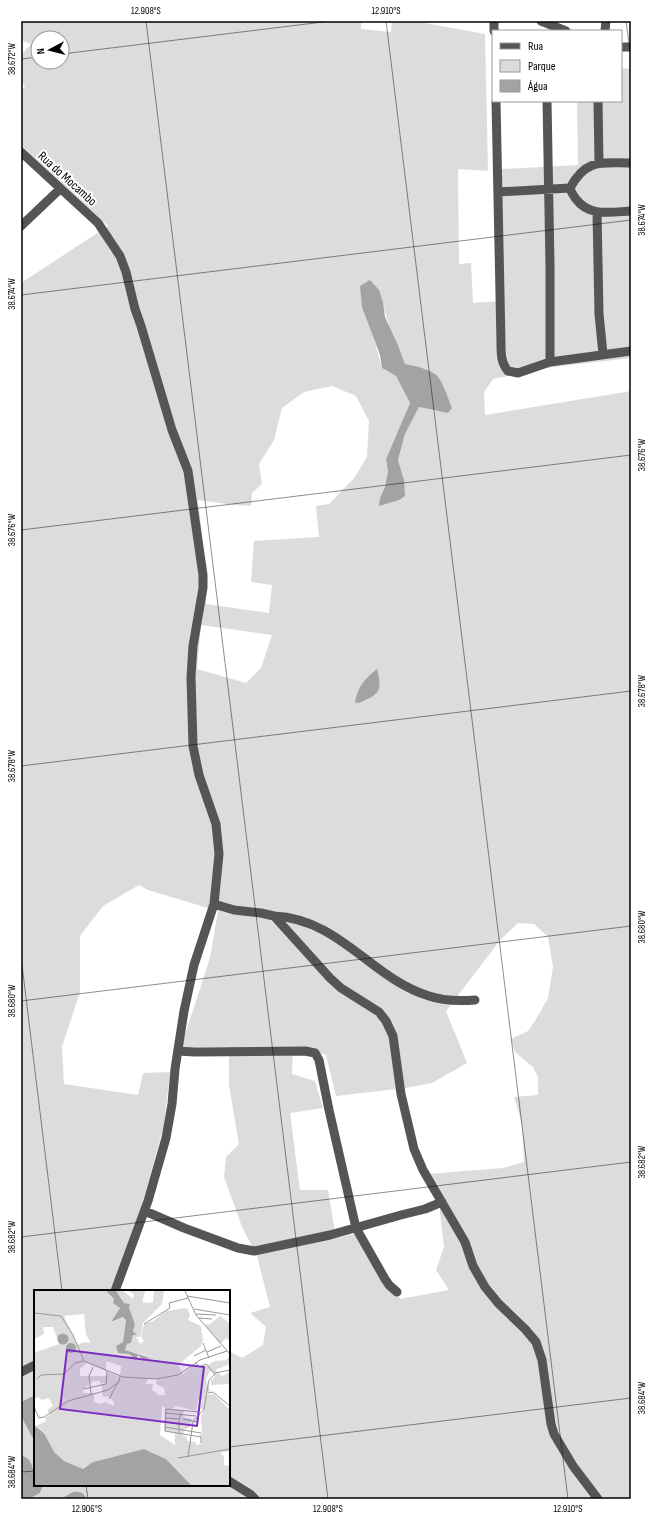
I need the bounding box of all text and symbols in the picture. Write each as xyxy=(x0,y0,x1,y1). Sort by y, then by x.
text: 12.908°S xyxy=(131,5,161,17)
text: 12.910°S xyxy=(371,5,401,17)
north arrow xyxy=(30,30,70,70)
legend xyxy=(492,30,622,102)
text: Rua xyxy=(528,39,544,54)
text: 38.672°W xyxy=(6,42,18,75)
text: N xyxy=(34,47,47,55)
text: Parque xyxy=(528,59,556,74)
text: Água xyxy=(527,79,548,94)
street label: Rua do Mocambo xyxy=(35,148,100,209)
text: 38.674°W xyxy=(636,204,648,236)
text: 38.674°W xyxy=(6,278,18,310)
text: 38.676°W xyxy=(636,438,648,471)
text: 38.676°W xyxy=(6,513,18,546)
text: 38.678°W xyxy=(636,674,648,707)
text: 38.678°W xyxy=(6,749,18,782)
text: 38.680°W xyxy=(636,910,648,943)
text: 38.680°W xyxy=(6,984,18,1017)
text: 38.682°W xyxy=(636,1145,648,1178)
text: 38.682°W xyxy=(6,1220,18,1253)
inset map xyxy=(34,1290,230,1486)
text: 38.684°W xyxy=(636,1381,648,1414)
text: 38.684°W xyxy=(6,1455,18,1488)
text: 12.906°S xyxy=(72,1503,102,1515)
text: 12.908°S xyxy=(313,1503,343,1515)
text: 12.910°S xyxy=(553,1503,583,1515)

